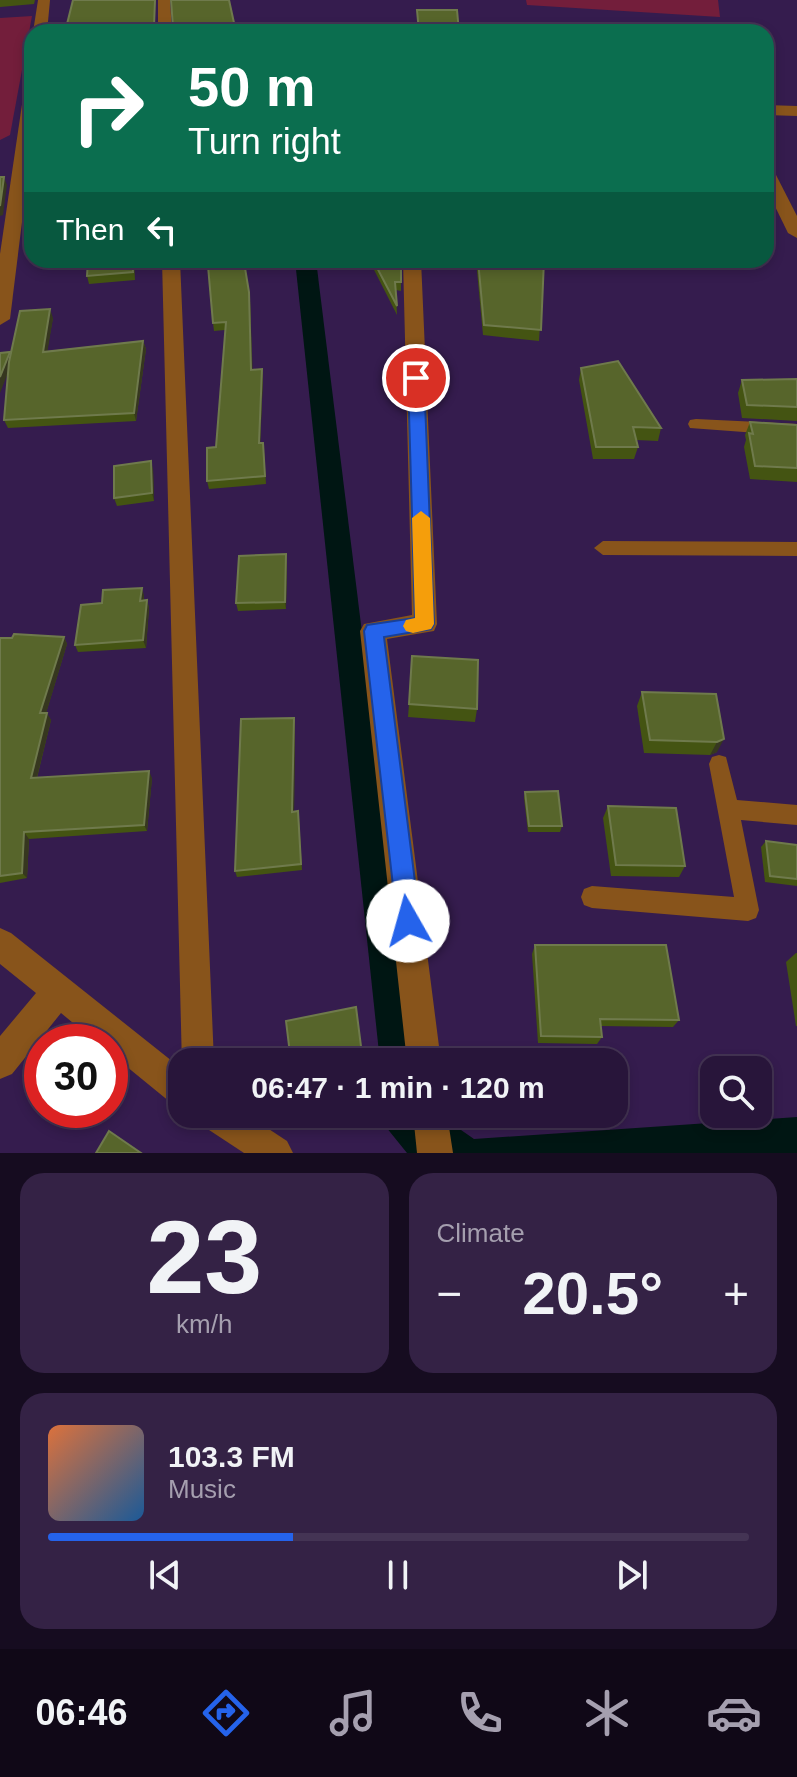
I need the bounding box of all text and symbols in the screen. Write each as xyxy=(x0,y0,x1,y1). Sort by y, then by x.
text: 50 m xyxy=(188,55,316,118)
icon: right xyxy=(56,56,160,160)
text: Turn right xyxy=(188,121,341,162)
icon: left xyxy=(140,208,184,252)
text: Then xyxy=(56,213,124,246)
pin xyxy=(382,344,450,412)
icon: arrive xyxy=(394,356,438,400)
position arrow xyxy=(366,879,450,963)
speed limit sign: 30 xyxy=(24,1024,128,1128)
map controls xyxy=(700,1056,772,1128)
button: search xyxy=(700,1056,772,1128)
text: 06:47 · 1 min · 120 m xyxy=(251,1071,545,1104)
text: 23 xyxy=(146,1199,262,1315)
text: Climate xyxy=(437,1218,525,1248)
text: 20.5° xyxy=(522,1260,663,1327)
text: − xyxy=(437,1269,462,1318)
text: + xyxy=(723,1269,749,1318)
text: km/h xyxy=(176,1309,232,1339)
text: 103.3 FM xyxy=(168,1440,295,1473)
text: Music xyxy=(168,1474,236,1504)
icon: previous xyxy=(143,1553,187,1597)
icon: pause xyxy=(376,1553,420,1597)
icon: next xyxy=(610,1553,654,1597)
icon: directions xyxy=(198,1685,254,1741)
icon: music xyxy=(325,1685,381,1741)
icon: phone xyxy=(452,1685,508,1741)
icon: climate xyxy=(579,1685,635,1741)
icon: car xyxy=(706,1685,762,1741)
text: 06:46 xyxy=(35,1692,127,1733)

